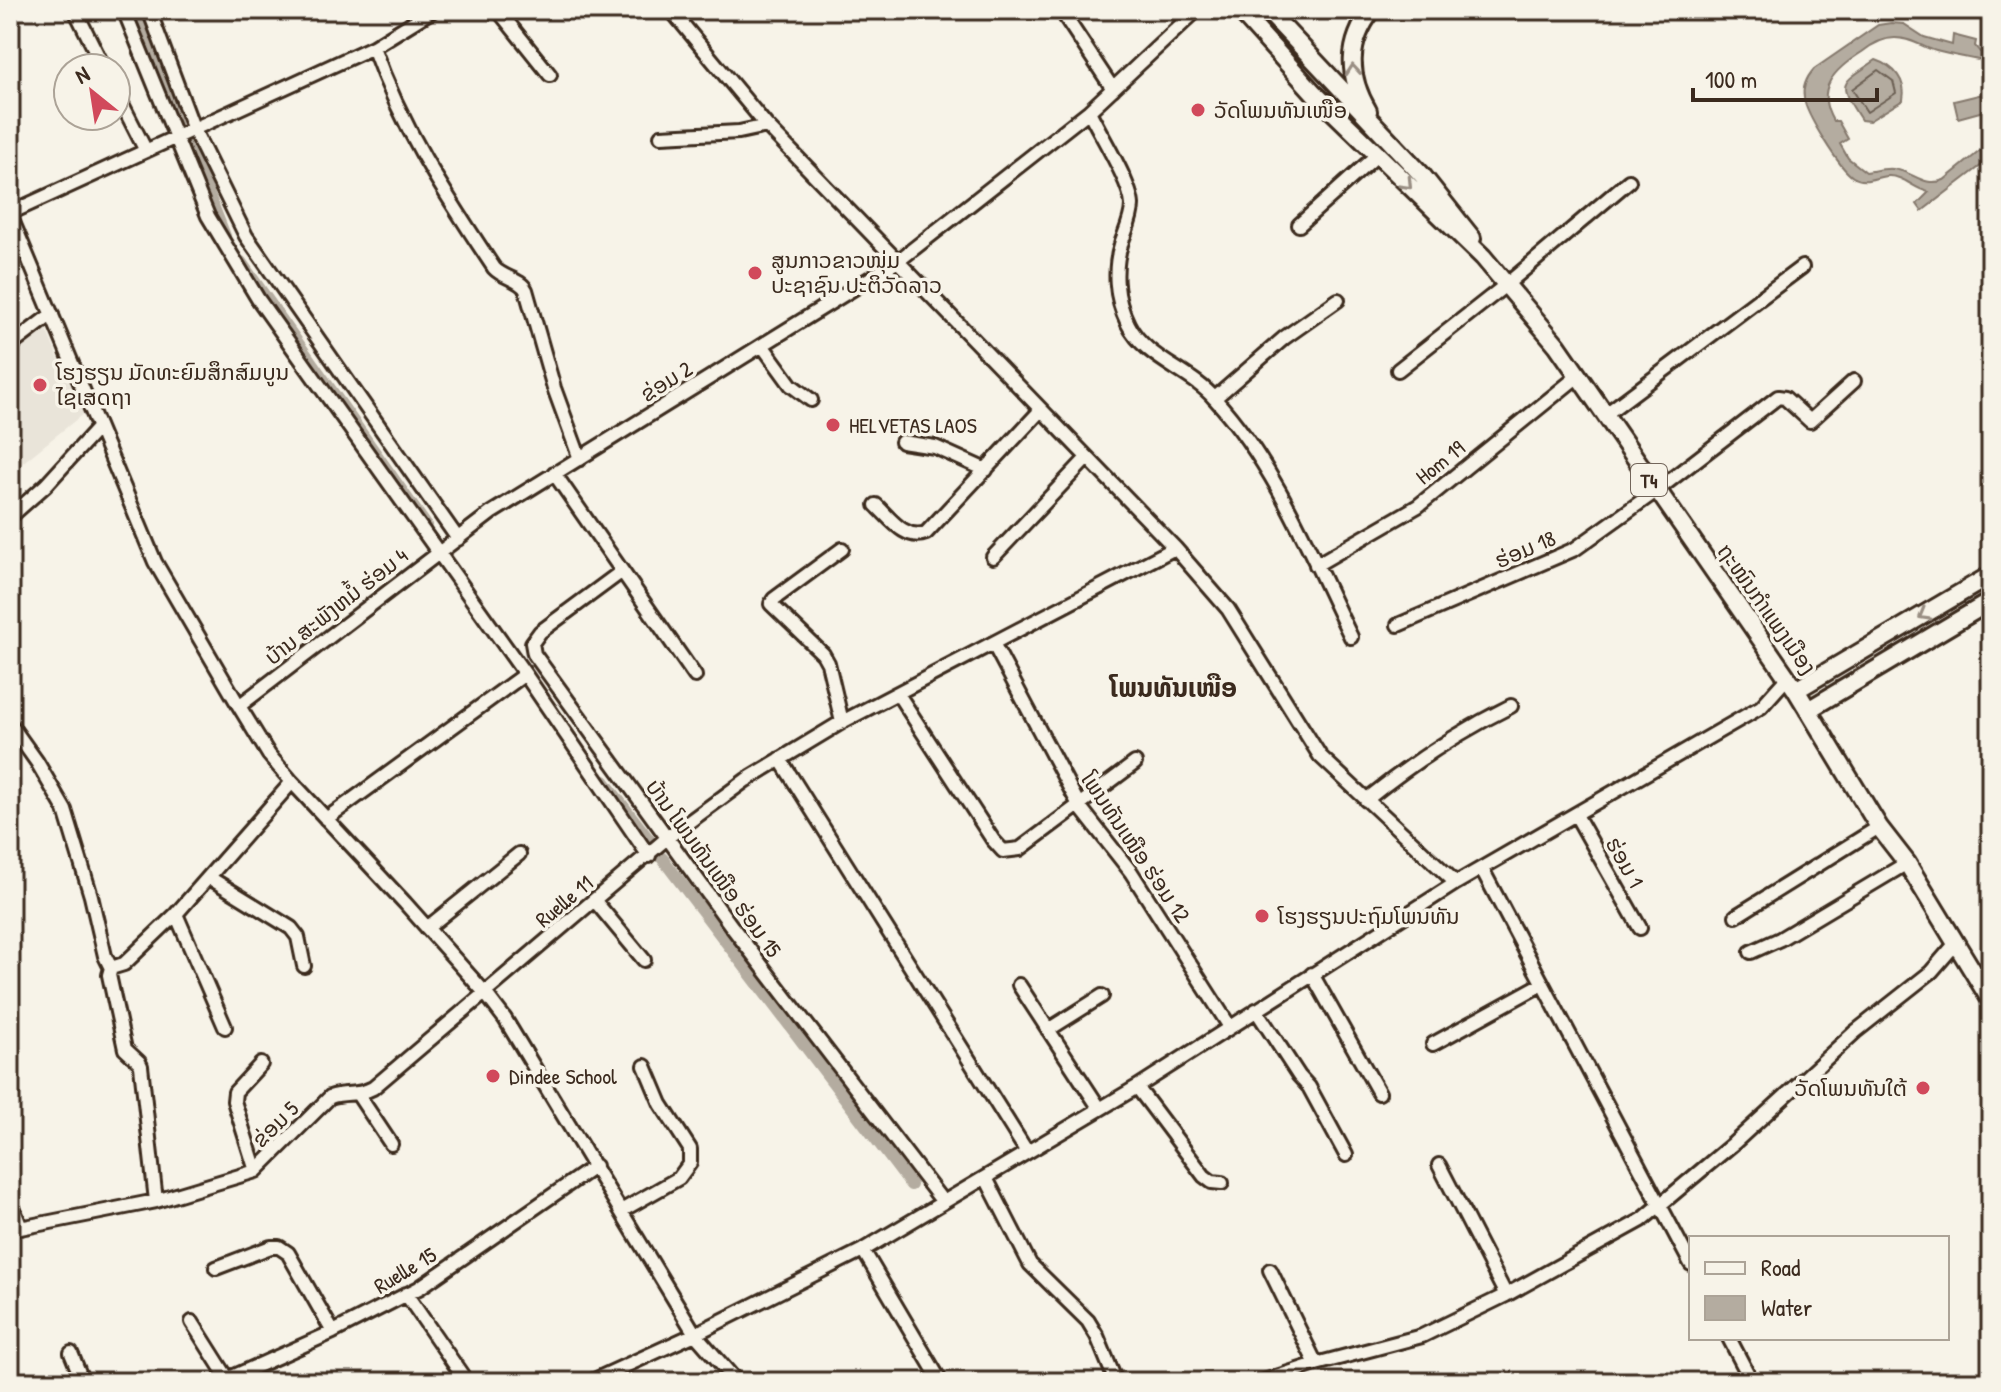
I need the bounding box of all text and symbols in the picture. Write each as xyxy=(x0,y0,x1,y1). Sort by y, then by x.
north arrow xyxy=(52,52,132,132)
scale bar xyxy=(1693,52,1877,102)
text: N xyxy=(69,59,95,91)
one-way arrow xyxy=(1345,63,1362,76)
text: 100 m xyxy=(1705,63,1757,95)
place label: ວັດໂພນທັນເໜືອ xyxy=(1214,95,1347,125)
marker: ວັດໂພນທັນເໜືອ xyxy=(1189,101,1207,119)
one-way arrow xyxy=(1398,175,1413,189)
place label: ສູນກາວຂາວໜຸ່ມ ປະຊາຊົນ ປະຕິວັດລາວ xyxy=(771,245,942,300)
marker: ສູນກາວຂາວໜຸ່ມ ປະຊາຊົນ ປະຕິວັດລາວ xyxy=(746,264,764,282)
street label: ຂ່ອມ 2 xyxy=(634,353,698,409)
place label: ໂຮງຮຽນ ມັດທະຍົມສຶກສົມບູນ ໄຊເສດຖາ xyxy=(55,357,289,412)
marker: ໂຮງຮຽນ ມັດທະຍົມສຶກສົມບູນ ໄຊເສດຖາ xyxy=(31,376,49,394)
place label: HELVETAS LAOS xyxy=(849,410,977,440)
marker: HELVETAS LAOS xyxy=(824,416,842,434)
street label: Hom 19 xyxy=(1409,433,1471,491)
road number: T4 xyxy=(1631,464,1667,496)
street label: ຮ່ອມ 18 xyxy=(1490,523,1560,575)
street label: ຖະໜົນກຳແພງເມືອງ xyxy=(1710,537,1824,681)
street label: ບ້ານ ສະພັງຫມໍ້ ຮ່ອມ 4 xyxy=(258,540,414,671)
one-way arrow xyxy=(1918,605,1933,621)
district label: ໂພນທັນເໜືອ xyxy=(1108,670,1237,705)
street label: ໂພນທັນເໜືອ ຮ່ອມ 12 xyxy=(1074,765,1198,929)
street label: ບ້ານ ໂພນທັນເໜືອ ຮ່ອມ 15 xyxy=(639,773,789,963)
street label: ຮ່ອມ 1 xyxy=(1599,831,1651,893)
street label: Ruelle 11 xyxy=(529,868,599,934)
place label: ໂຮງຮຽນປະຖົມໂພນທັນ xyxy=(1277,901,1460,931)
marker: ໂຮງຮຽນປະຖົມໂພນທັນ xyxy=(1253,907,1271,925)
place label: Dindee School xyxy=(509,1061,617,1091)
marker: Dindee School xyxy=(484,1067,502,1085)
place label: ວັດໂພນທັນໃຕ້ xyxy=(1794,1073,1907,1103)
marker: ວັດໂພນທັນໃຕ້ xyxy=(1914,1079,1932,1097)
street label: ຂ່ອມ 5 xyxy=(245,1094,305,1154)
legend xyxy=(1689,1236,1949,1340)
street label: Ruelle 15 xyxy=(368,1240,442,1300)
text: Road xyxy=(1761,1251,1800,1283)
text: Water xyxy=(1761,1291,1812,1323)

